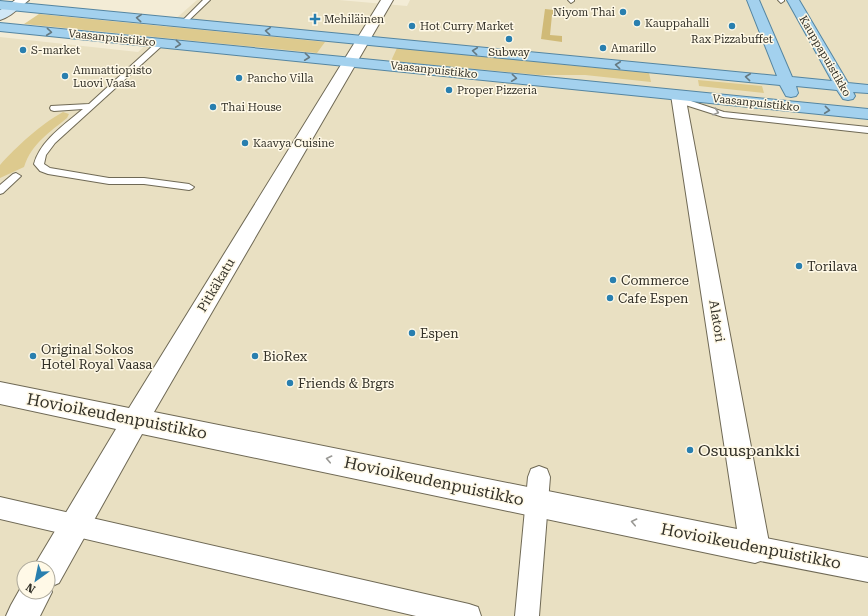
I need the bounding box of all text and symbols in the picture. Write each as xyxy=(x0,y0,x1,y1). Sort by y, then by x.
place label: Niyom Thai xyxy=(553,6,615,19)
marker: Niyom Thai xyxy=(618,7,628,17)
marker: Mehiläinen xyxy=(309,13,321,25)
place label: Mehiläinen xyxy=(324,13,384,26)
street label: Kauppapuistikko xyxy=(797,13,854,99)
one-way arrow xyxy=(136,14,142,23)
place label: Kauppahalli xyxy=(645,17,710,30)
marker: Kauppahalli xyxy=(632,18,642,28)
place label: Hot Curry Market xyxy=(420,20,514,33)
marker: Hot Curry Market xyxy=(407,21,417,31)
marker: Rax Pizzabuffet xyxy=(727,21,737,31)
one-way arrow xyxy=(46,27,52,36)
street label: Vaasanpuistikko xyxy=(68,27,156,49)
one-way arrow xyxy=(265,27,271,36)
place label: Rax Pizzabuffet xyxy=(691,33,773,46)
marker: Subway xyxy=(504,34,514,44)
one-way arrow xyxy=(175,40,181,49)
place label: Amarillo xyxy=(611,42,657,55)
marker: Amarillo xyxy=(598,43,608,53)
place label: S-market xyxy=(31,44,80,57)
marker: S-market xyxy=(18,45,28,55)
one-way arrow xyxy=(472,46,478,55)
place label: Subway xyxy=(488,46,530,59)
one-way arrow xyxy=(304,52,310,61)
street label: Vaasanpuistikko xyxy=(390,59,478,81)
one-way arrow xyxy=(615,60,621,69)
place label: Ammattiopisto Luovi Vaasa xyxy=(73,64,152,90)
marker: Ammattiopisto Luovi Vaasa xyxy=(60,71,70,81)
place label: Pancho Villa xyxy=(247,72,314,85)
marker: Pancho Villa xyxy=(234,73,244,83)
one-way arrow xyxy=(511,73,517,82)
one-way arrow xyxy=(745,73,751,82)
place label: Proper Pizzeria xyxy=(457,84,537,97)
marker: Proper Pizzeria xyxy=(444,85,454,95)
street label: Vaasanpuistikko xyxy=(712,92,800,114)
place label: Thai House xyxy=(221,101,282,114)
marker: Thai House xyxy=(208,102,218,112)
one-way arrow xyxy=(824,105,830,114)
one-way arrow xyxy=(713,107,720,116)
place label: Kaavya Cuisine xyxy=(253,137,334,150)
marker: Kaavya Cuisine xyxy=(240,138,250,148)
street label: Pitkäkatu xyxy=(194,255,238,315)
place label: Torilava xyxy=(807,259,857,274)
marker: Torilava xyxy=(794,261,804,271)
place label: Commerce xyxy=(621,273,689,288)
marker: Commerce xyxy=(608,275,618,285)
place label: Cafe Espen xyxy=(618,291,689,306)
marker: Cafe Espen xyxy=(605,293,615,303)
street label: Alatori xyxy=(706,299,728,343)
place label: Espen xyxy=(420,326,459,341)
marker: Espen xyxy=(407,328,417,338)
place label: Original Sokos Hotel Royal Vaasa xyxy=(41,342,152,372)
place label: BioRex xyxy=(263,349,308,364)
marker: Original Sokos Hotel Royal Vaasa xyxy=(28,351,38,361)
marker: BioRex xyxy=(250,351,260,361)
place label: Friends & Brgrs xyxy=(298,376,394,391)
marker: Friends & Brgrs xyxy=(285,378,295,388)
street label: Hovioikeudenpuistikko xyxy=(25,389,209,443)
place label: Osuuspankki xyxy=(698,441,800,460)
marker: Osuuspankki xyxy=(685,445,695,455)
street label: Hovioikeudenpuistikko xyxy=(342,453,526,509)
one-way arrow xyxy=(326,455,332,464)
one-way arrow xyxy=(631,519,638,527)
street label: Hovioikeudenpuistikko xyxy=(659,519,843,573)
north arrow xyxy=(16,560,56,600)
text: N xyxy=(23,580,38,596)

